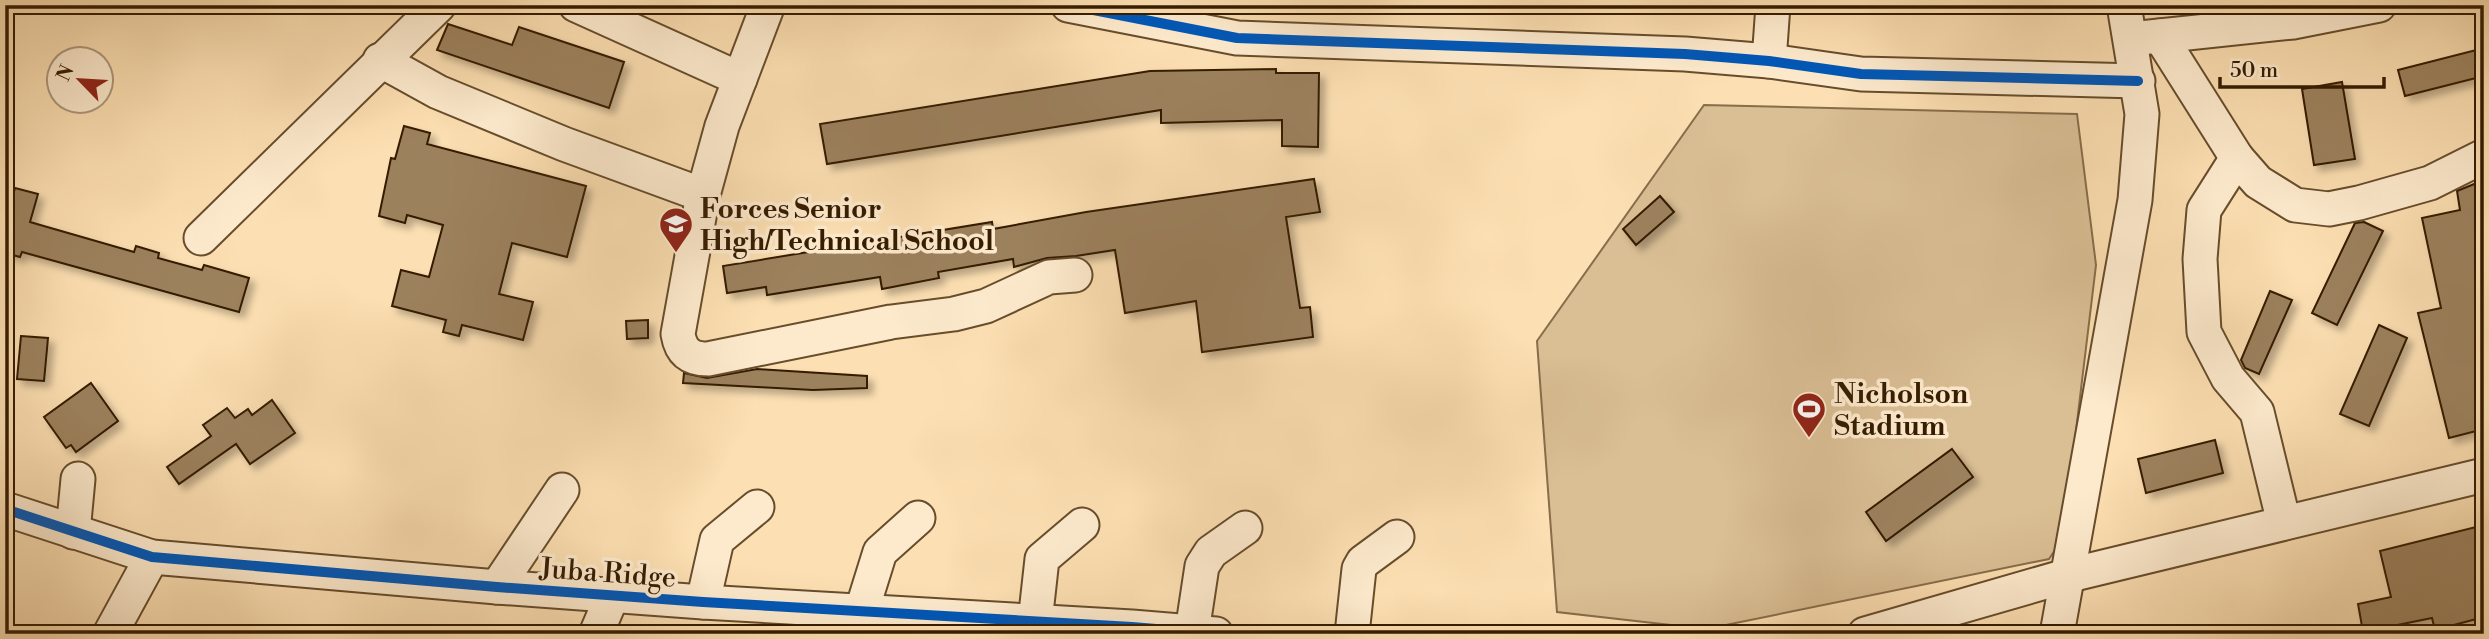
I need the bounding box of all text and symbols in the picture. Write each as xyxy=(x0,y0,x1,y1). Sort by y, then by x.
north arrow xyxy=(46,46,116,116)
scale bar xyxy=(2220,46,2384,90)
text: 50 m xyxy=(2230,58,2278,84)
text: N xyxy=(51,61,80,85)
place label: Forces Senior High/Technical School xyxy=(700,192,994,259)
school or university icon: Forces Senior High/Technical School xyxy=(657,205,695,254)
place label: Nicholson Stadium xyxy=(1834,377,1968,444)
sports icon: Nicholson Stadium xyxy=(1790,390,1828,439)
street label: Juba Ridge xyxy=(538,551,677,596)

